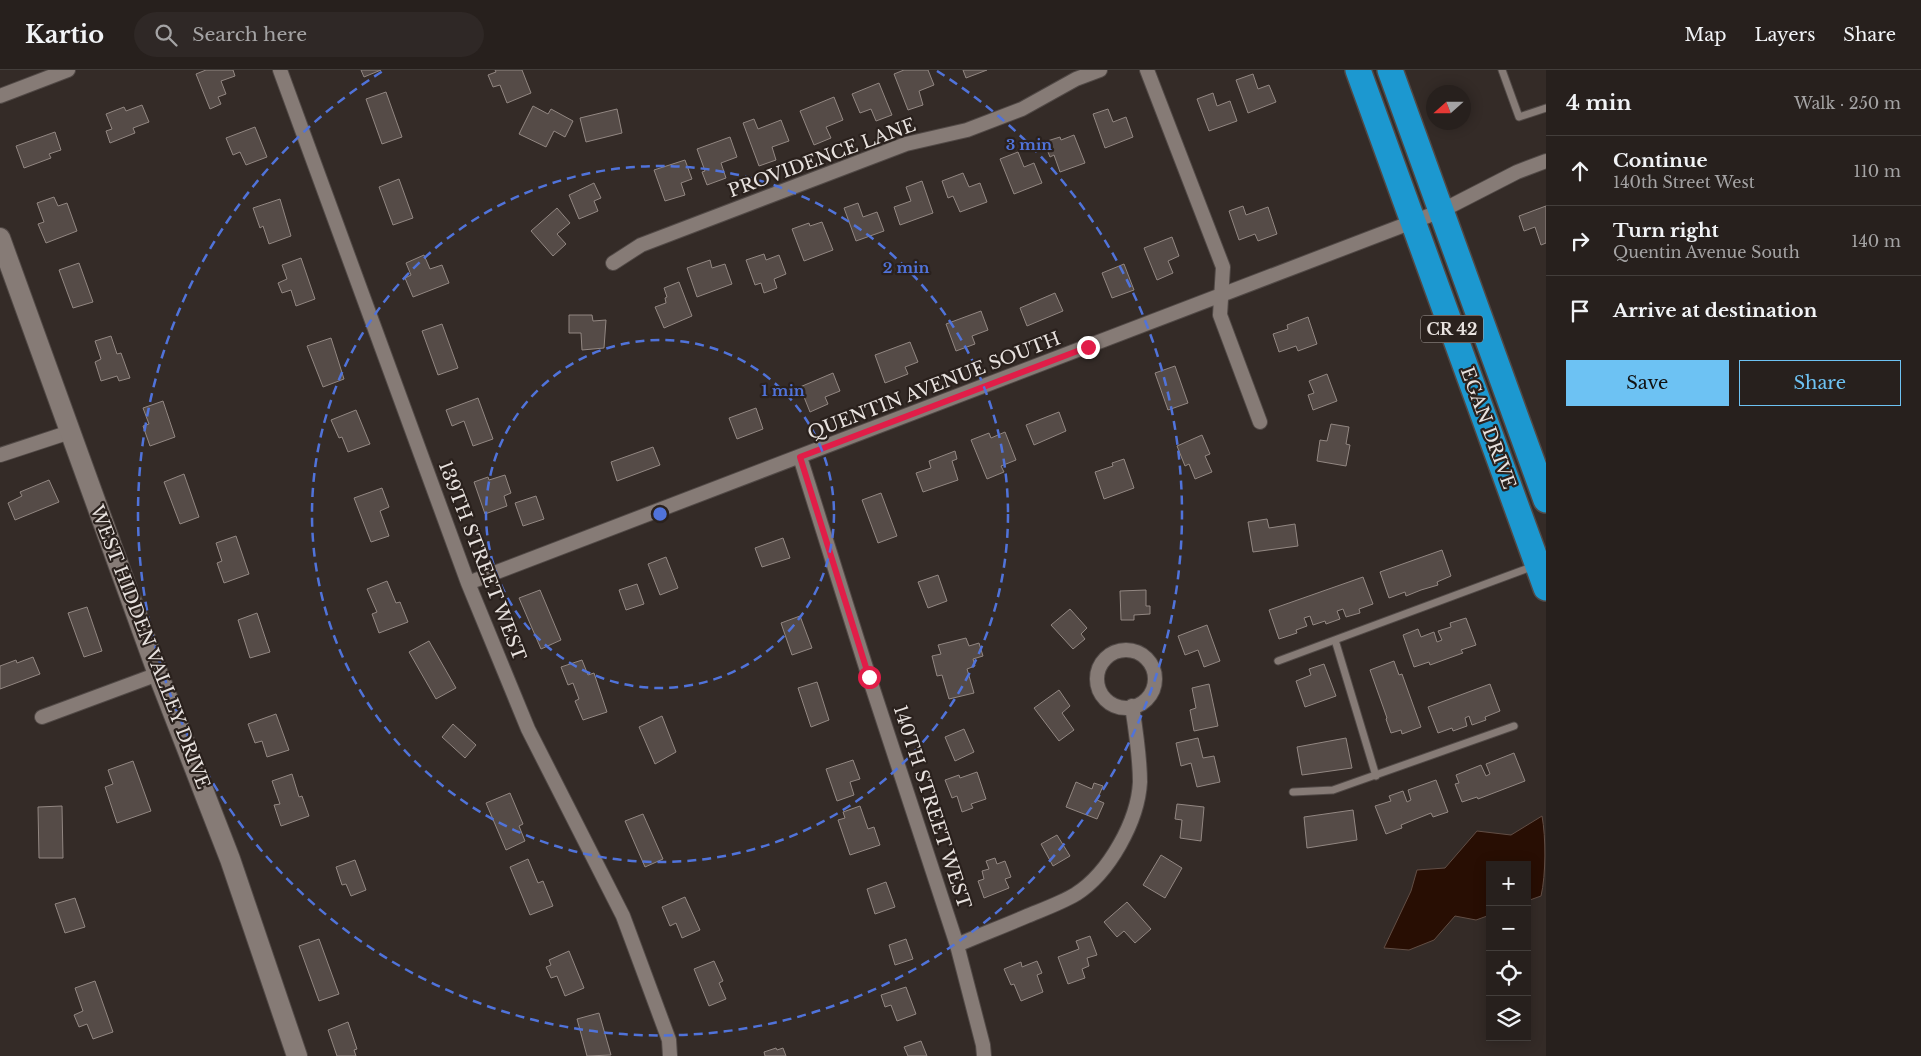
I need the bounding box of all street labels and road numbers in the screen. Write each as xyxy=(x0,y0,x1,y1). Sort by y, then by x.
street label: PROVIDENCE LANE xyxy=(725,114,919,202)
road number: CR 42 xyxy=(1421,315,1483,342)
street label: QUENTIN AVENUE SOUTH xyxy=(804,328,1064,444)
street label: EGAN DRIVE xyxy=(1456,364,1520,492)
street label: 139TH STREET WEST xyxy=(434,458,530,664)
street label: WEST HIDDEN VALLEY DRIVE xyxy=(85,501,214,792)
street label: 140TH STREET WEST xyxy=(889,703,975,912)

